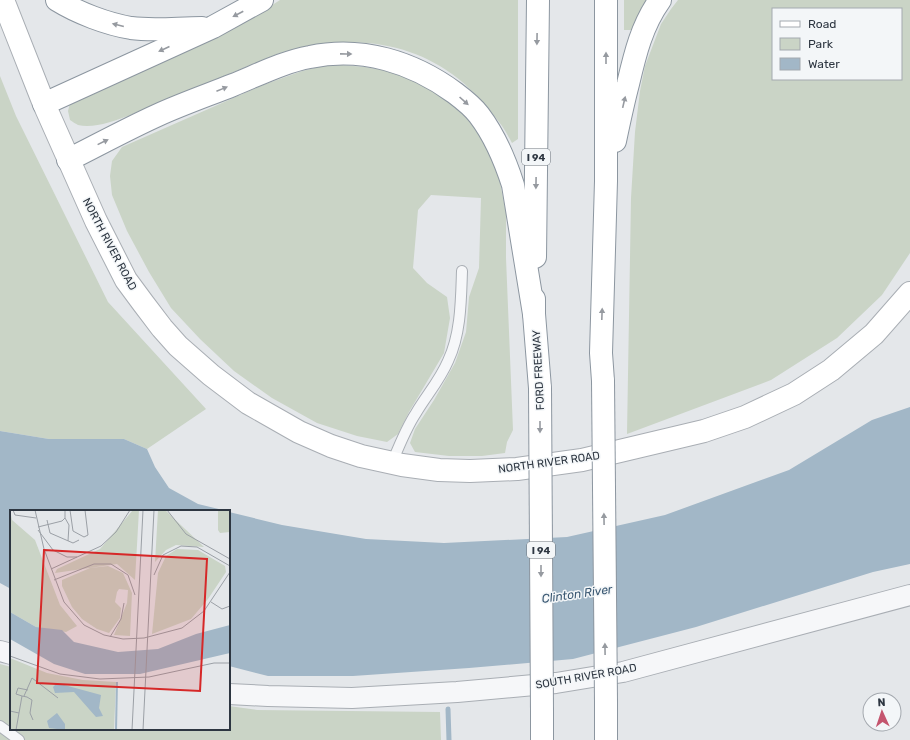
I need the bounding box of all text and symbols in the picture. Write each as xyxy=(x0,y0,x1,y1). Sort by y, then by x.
legend xyxy=(772,8,902,80)
one-way arrow xyxy=(232,11,244,17)
text: Road xyxy=(808,17,836,31)
one-way arrow xyxy=(112,21,124,27)
one-way arrow xyxy=(534,33,540,46)
text: Park xyxy=(808,37,834,51)
one-way arrow xyxy=(159,46,170,52)
one-way arrow xyxy=(340,51,353,57)
one-way arrow xyxy=(603,51,609,64)
text: Water xyxy=(808,57,840,71)
one-way arrow xyxy=(216,86,228,92)
one-way arrow xyxy=(459,96,469,105)
one-way arrow xyxy=(621,96,627,109)
one-way arrow xyxy=(97,139,109,145)
road number: I 94 xyxy=(522,149,550,165)
one-way arrow xyxy=(533,177,539,190)
street label: NORTH RIVER ROAD xyxy=(80,196,139,293)
one-way arrow xyxy=(599,307,605,320)
street label: FORD FREEWAY xyxy=(530,329,547,411)
one-way arrow xyxy=(537,421,543,434)
street label: NORTH RIVER ROAD xyxy=(497,449,601,476)
inset map xyxy=(10,510,230,730)
one-way arrow xyxy=(601,512,607,525)
road number: I 94 xyxy=(527,542,555,558)
one-way arrow xyxy=(538,565,544,578)
water label: Clinton River xyxy=(541,582,614,606)
one-way arrow xyxy=(602,642,608,655)
street label: SOUTH RIVER ROAD xyxy=(535,661,638,692)
north arrow xyxy=(862,692,902,732)
text: N xyxy=(877,696,886,709)

